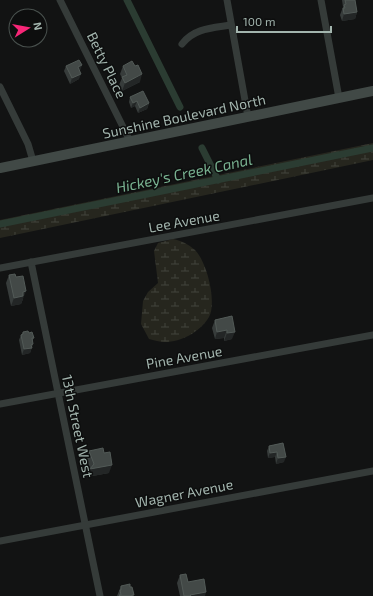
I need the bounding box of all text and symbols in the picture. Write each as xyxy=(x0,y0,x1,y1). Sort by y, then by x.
north arrow xyxy=(8,8,48,48)
scale bar xyxy=(237,8,331,34)
text: 100 m xyxy=(243,14,275,28)
text: N xyxy=(31,21,45,31)
street label: Betty Place xyxy=(84,29,130,101)
street label: Sunshine Boulevard North xyxy=(101,90,267,142)
water label: Hickey's Creek Canal xyxy=(114,150,254,197)
street label: Lee Avenue xyxy=(147,206,221,236)
street label: Pine Avenue xyxy=(145,342,223,372)
street label: 13th Street West xyxy=(59,373,97,479)
street label: Wagner Avenue xyxy=(134,475,234,511)

